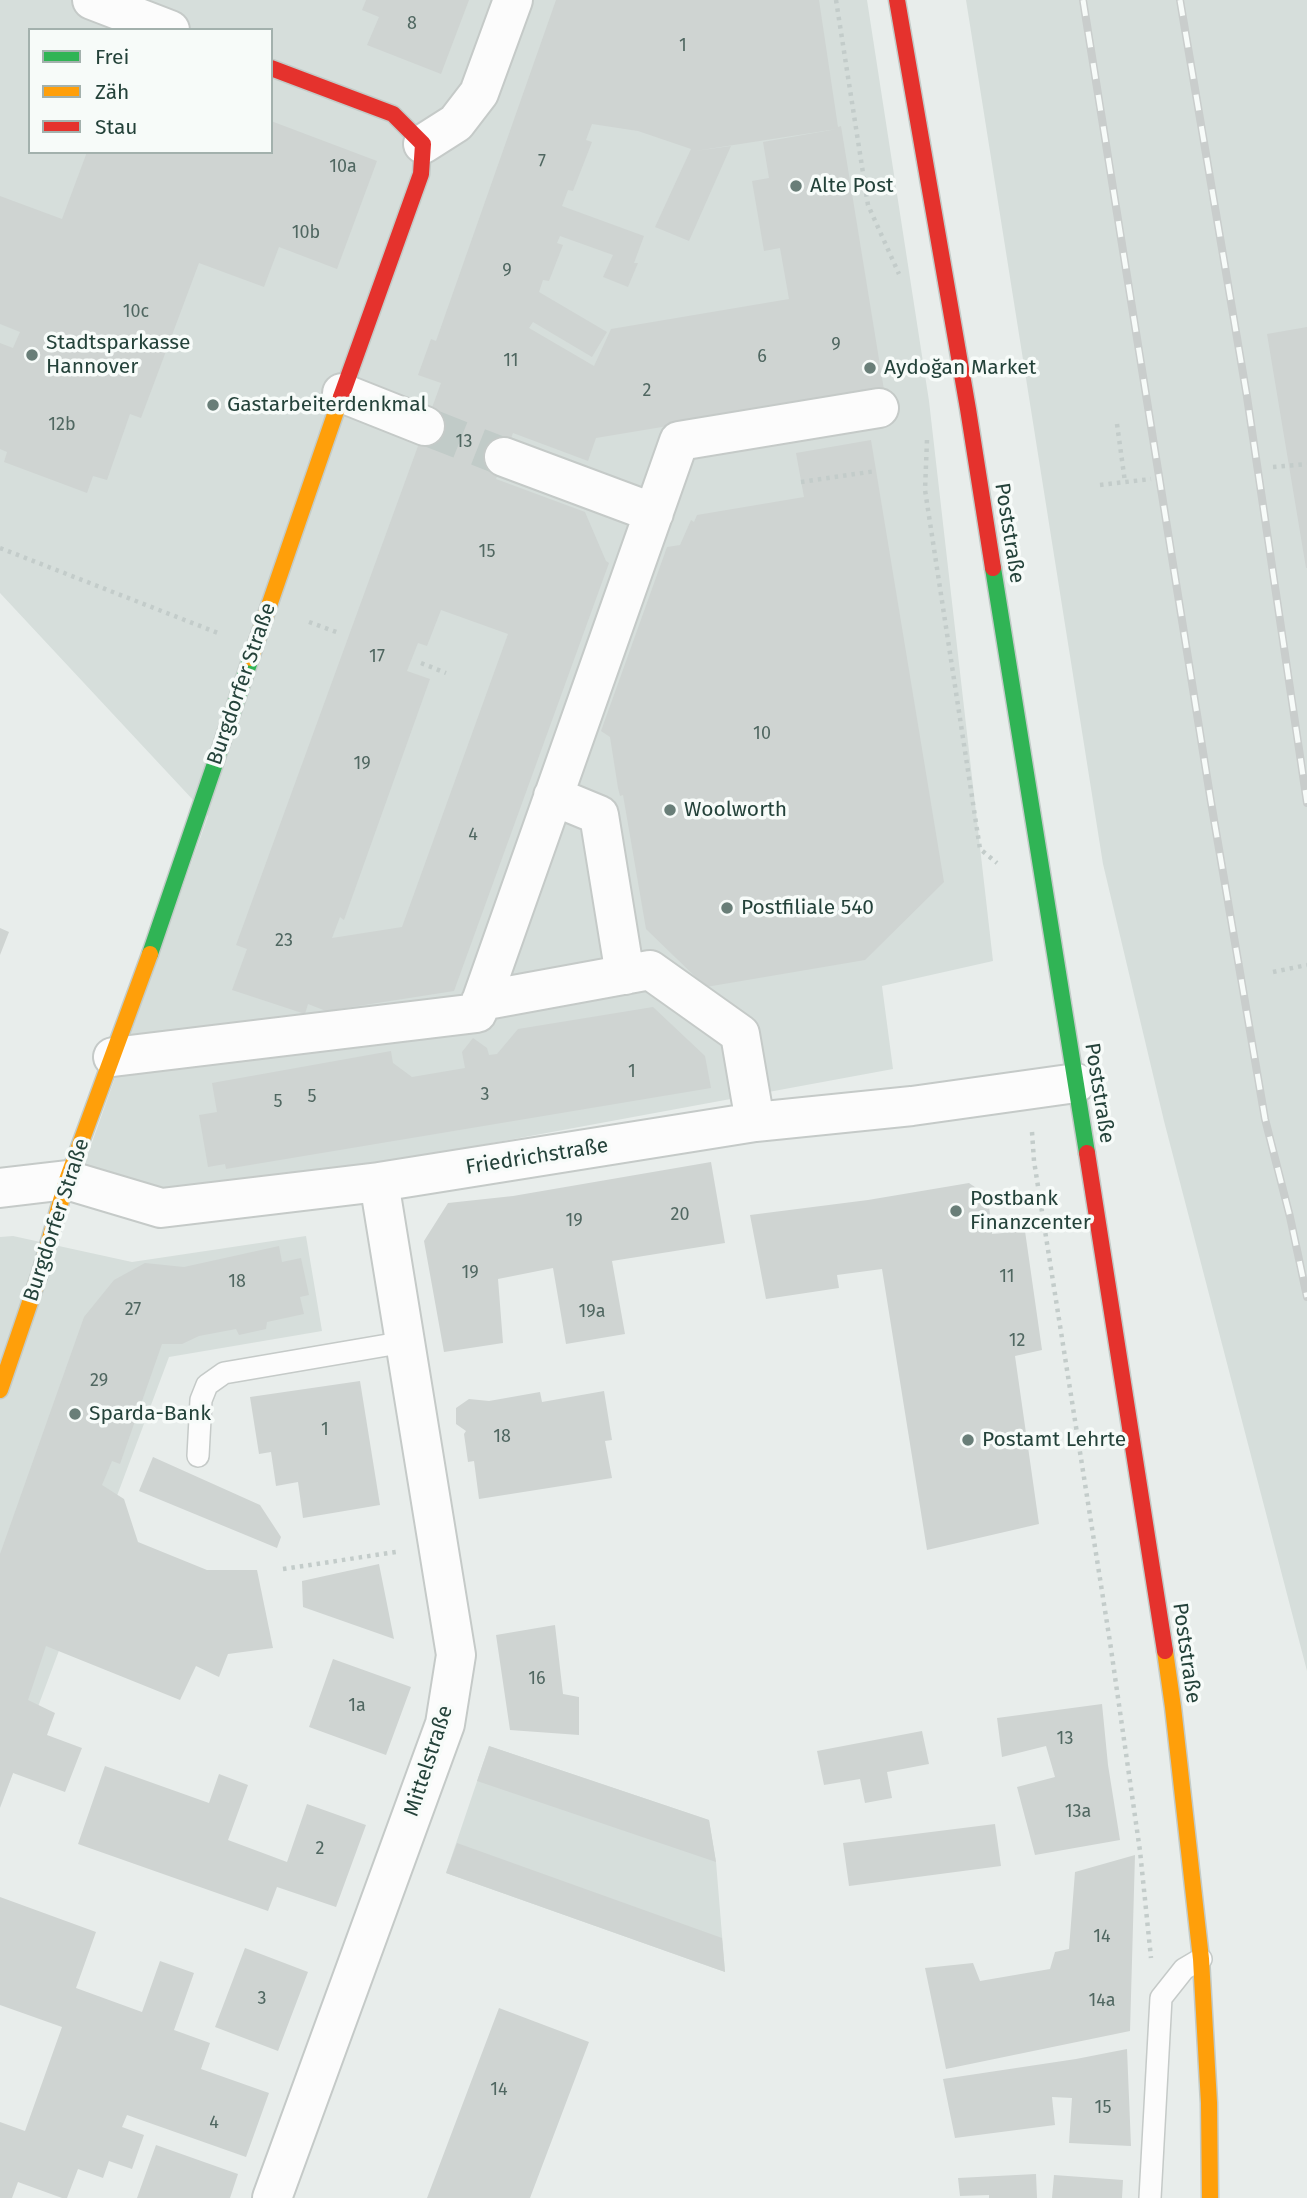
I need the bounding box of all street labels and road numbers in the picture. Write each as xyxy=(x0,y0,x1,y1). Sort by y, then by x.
street label: Poststraße xyxy=(989,481,1029,585)
street label: Burgdorfer Straße xyxy=(202,600,282,768)
street label: Poststraße xyxy=(1079,1041,1119,1145)
street label: Friedrichstraße xyxy=(464,1133,610,1181)
street label: Burgdorfer Straße xyxy=(19,1135,95,1305)
street label: Poststraße xyxy=(1166,1601,1206,1705)
street label: Mittelstraße xyxy=(399,1703,459,1819)

